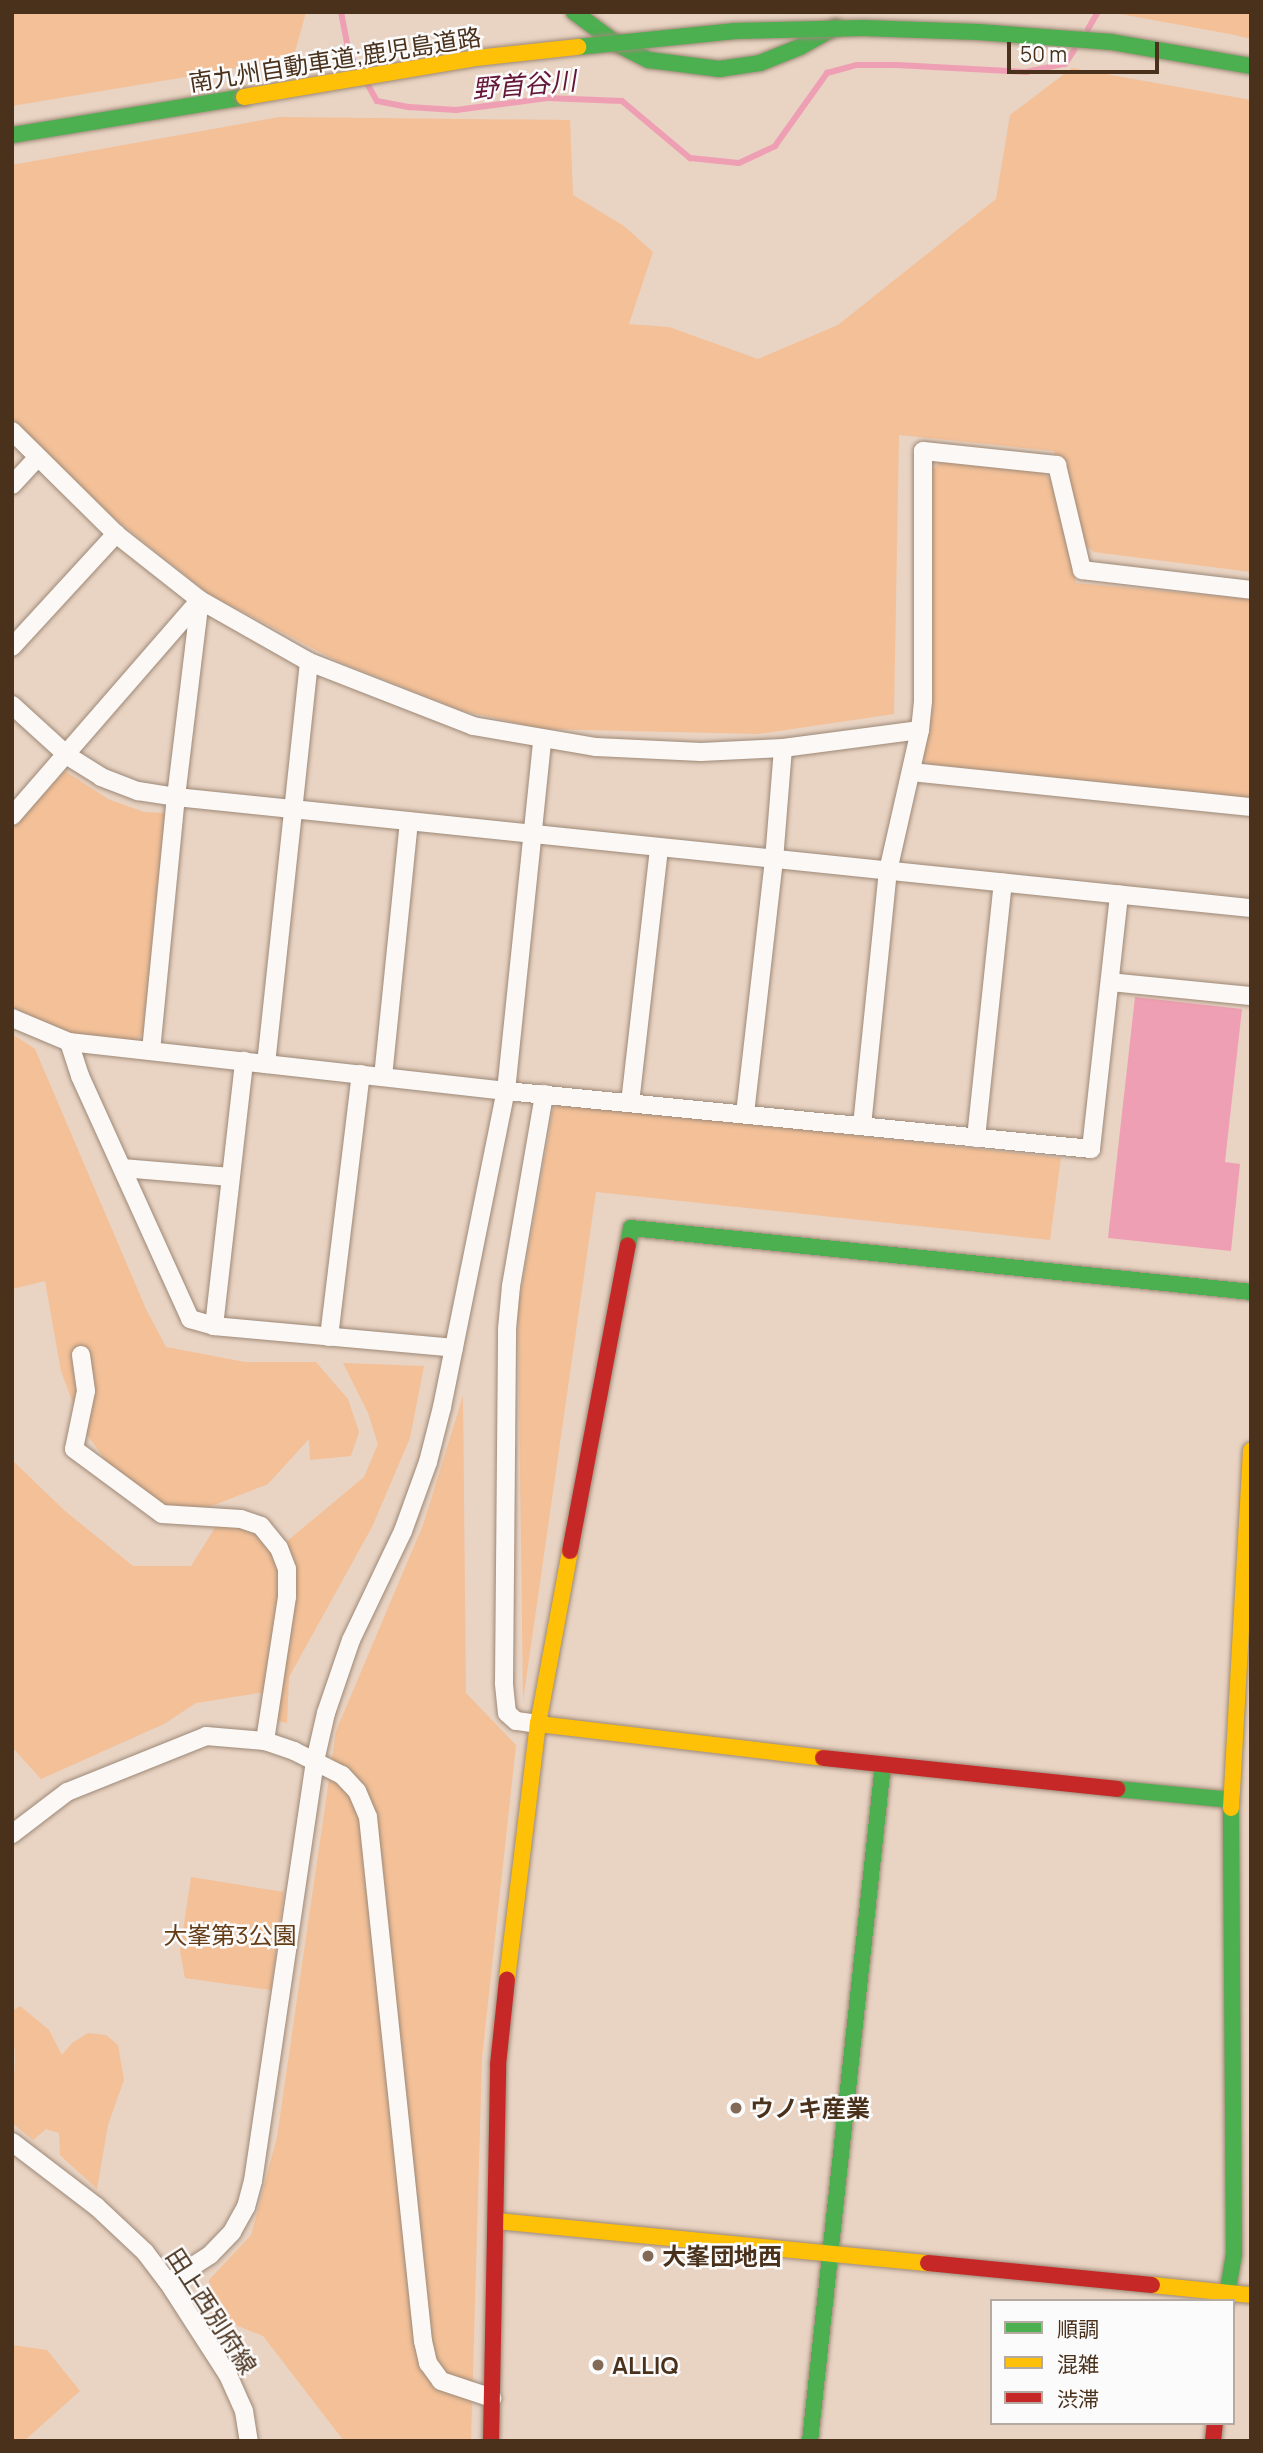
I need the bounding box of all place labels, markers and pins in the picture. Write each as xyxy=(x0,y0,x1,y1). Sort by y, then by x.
place label: ウノキ産業 xyxy=(750,2094,870,2122)
marker: ウノキ産業 xyxy=(728,2100,744,2116)
place label: 大峯団地西 xyxy=(662,2242,782,2270)
marker: 大峯団地西 xyxy=(640,2248,656,2264)
place label: ALLIQ xyxy=(612,2351,678,2379)
marker: ALLIQ xyxy=(590,2357,606,2373)

